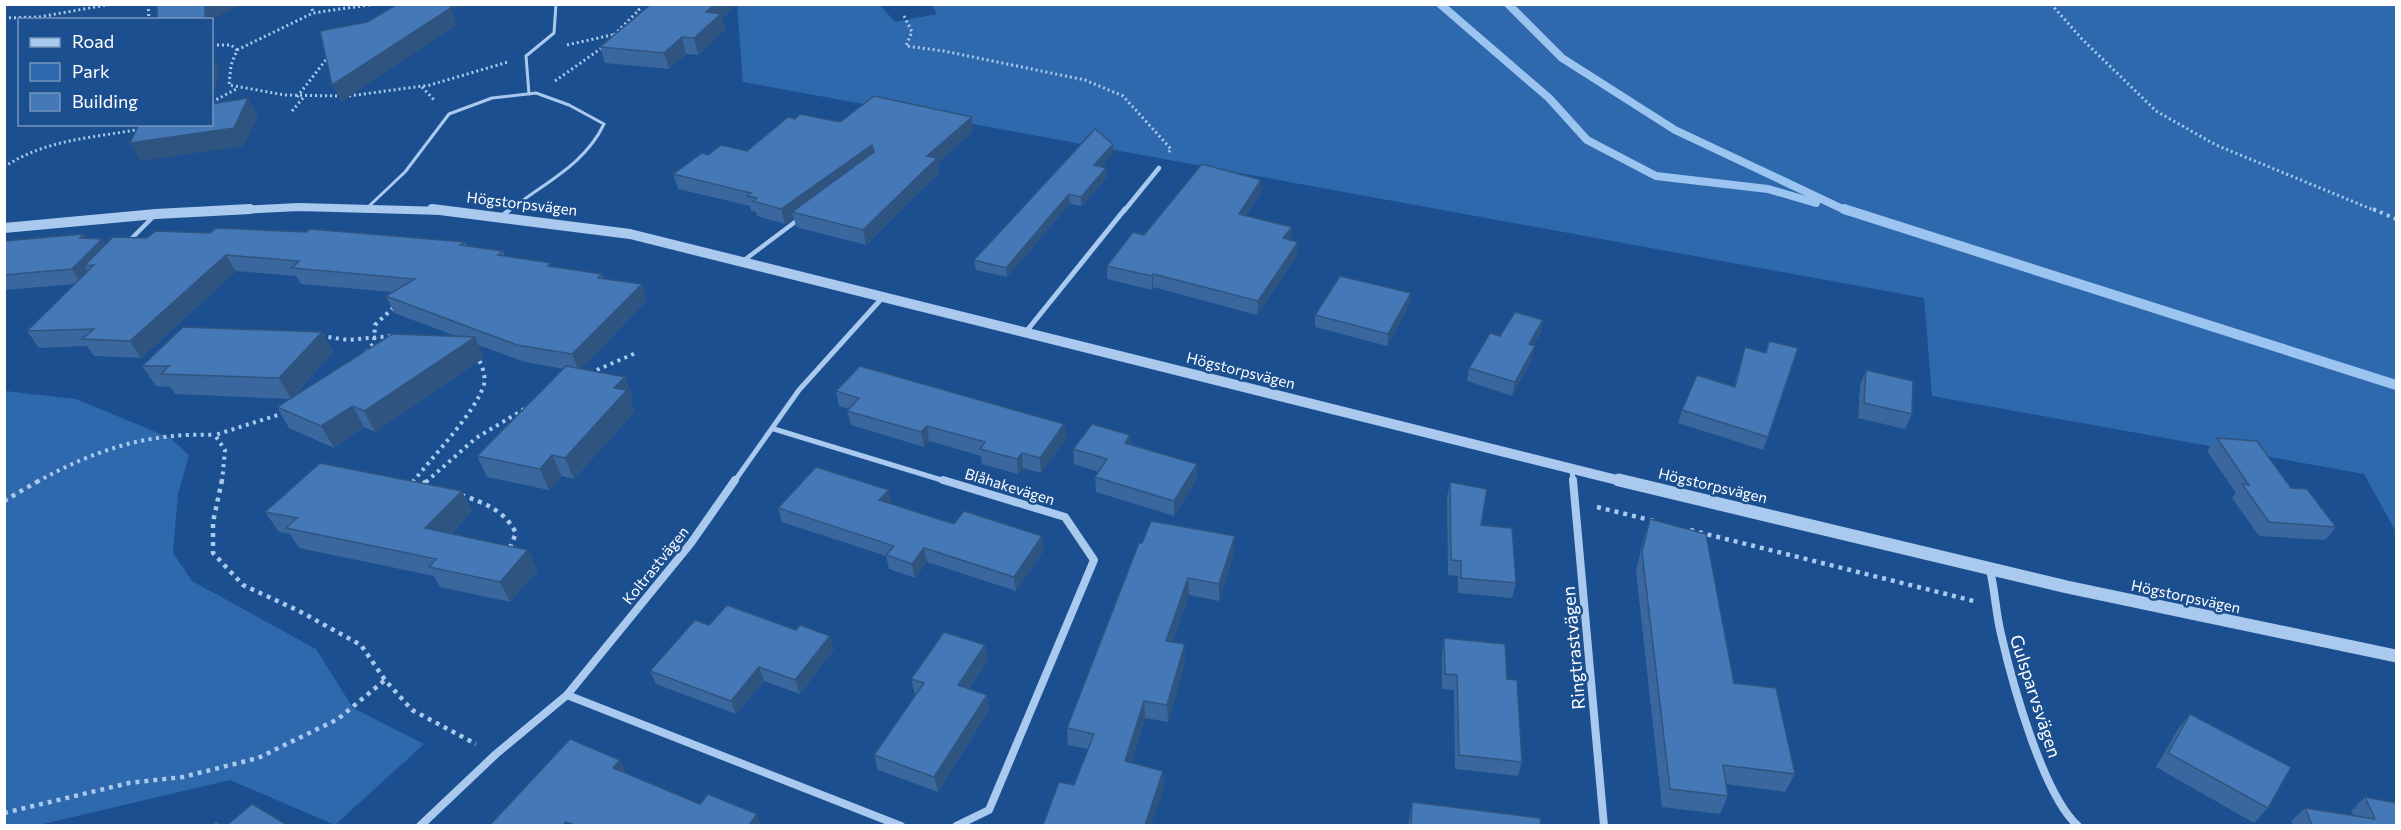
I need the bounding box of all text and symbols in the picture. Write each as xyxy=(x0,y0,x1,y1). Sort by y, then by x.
legend xyxy=(18,18,213,126)
text: Road xyxy=(72,30,114,52)
text: Park xyxy=(72,60,110,82)
text: Building xyxy=(72,90,138,112)
street label: Högstorpsvägen xyxy=(466,187,578,219)
street label: Högstorpsvägen xyxy=(1185,348,1297,392)
street label: Blåhakevägen xyxy=(963,464,1057,508)
street label: Högstorpsvägen xyxy=(1657,464,1769,506)
street label: Koltrastvägen xyxy=(618,522,692,608)
street label: Högstorpsvägen xyxy=(2130,576,2242,616)
street label: Ringtrastvägen xyxy=(1557,585,1589,711)
street label: Gulsparvsvägen xyxy=(2006,632,2066,760)

